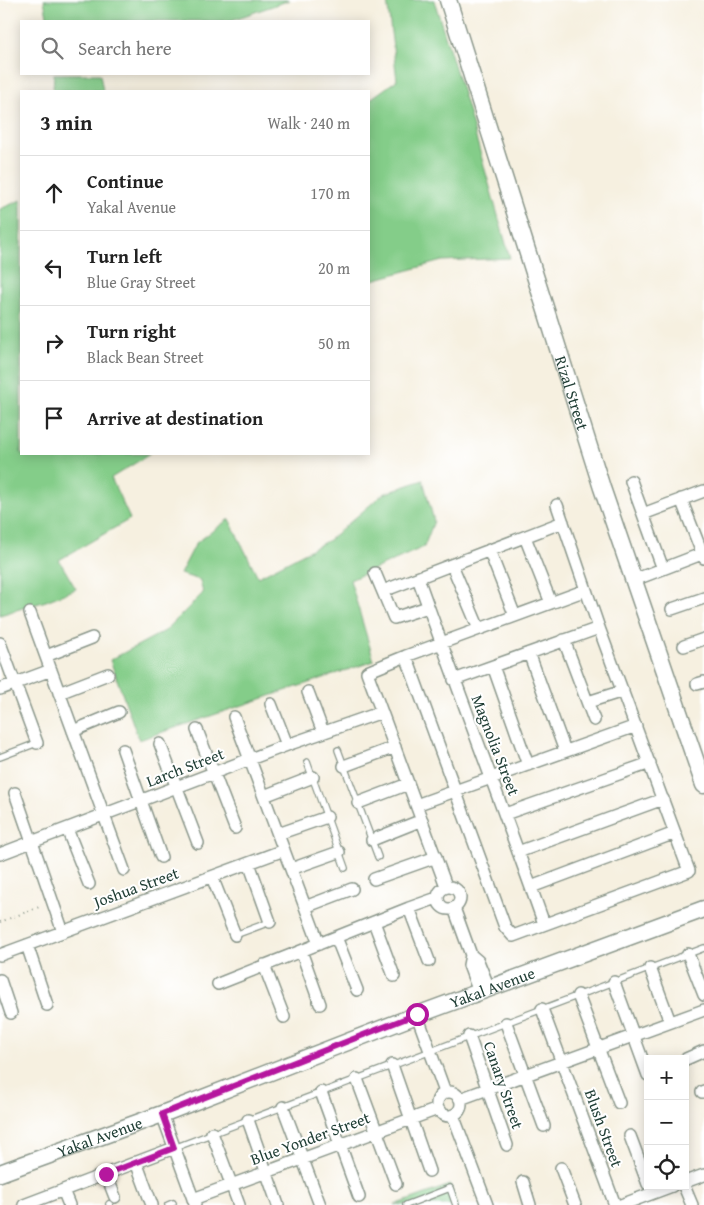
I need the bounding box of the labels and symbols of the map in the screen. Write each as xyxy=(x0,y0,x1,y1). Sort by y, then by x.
street label: Rizal Street xyxy=(549,353,595,433)
street label: Magnolia Street xyxy=(466,691,526,799)
street label: Larch Street xyxy=(143,741,228,793)
street label: Joshua Street xyxy=(88,860,182,914)
street label: Yakal Avenue xyxy=(446,961,538,1014)
route start xyxy=(406,1003,429,1026)
street label: Canary Street xyxy=(478,1038,530,1132)
street label: Blush Street xyxy=(579,1086,629,1171)
street label: Blue Yonder Street xyxy=(247,1105,373,1171)
street label: Yakal Avenue xyxy=(54,1110,146,1163)
route end xyxy=(95,1163,118,1186)

